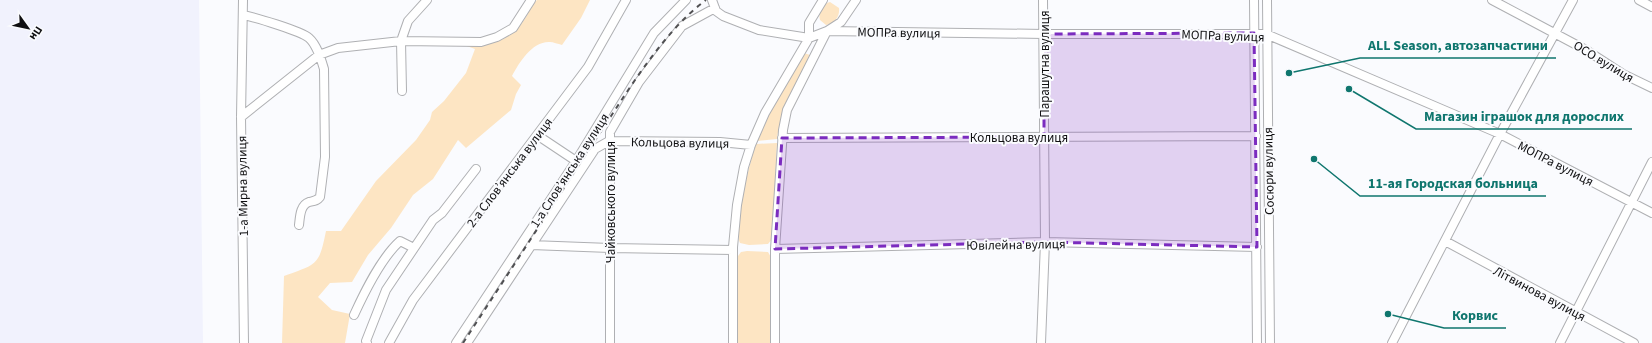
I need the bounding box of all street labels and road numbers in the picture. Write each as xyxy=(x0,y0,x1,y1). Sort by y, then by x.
street label: Парашутна вулиця xyxy=(1036,10,1054,118)
street label: МОПРа вулиця xyxy=(857,23,941,43)
street label: МОПРа вулиця xyxy=(1181,26,1265,46)
street label: ОСО вулиця xyxy=(1570,37,1637,87)
street label: 1-а Слов’янська вулиця xyxy=(526,110,614,231)
street label: 2-а Слов’янська вулиця xyxy=(463,114,557,231)
street label: Сосюри вулиця xyxy=(1259,127,1279,215)
street label: Кольцова вулиця xyxy=(970,129,1068,147)
street label: Кольцова вулиця xyxy=(631,133,729,153)
street label: 1-а Мирна вулиця xyxy=(233,135,253,237)
street label: МОПРа вулиця xyxy=(1514,137,1597,191)
street label: Чайковського вулиця xyxy=(602,141,620,263)
street label: Ювілейна вулиця xyxy=(966,235,1066,255)
street label: Літвинова вулиця xyxy=(1490,262,1589,326)

